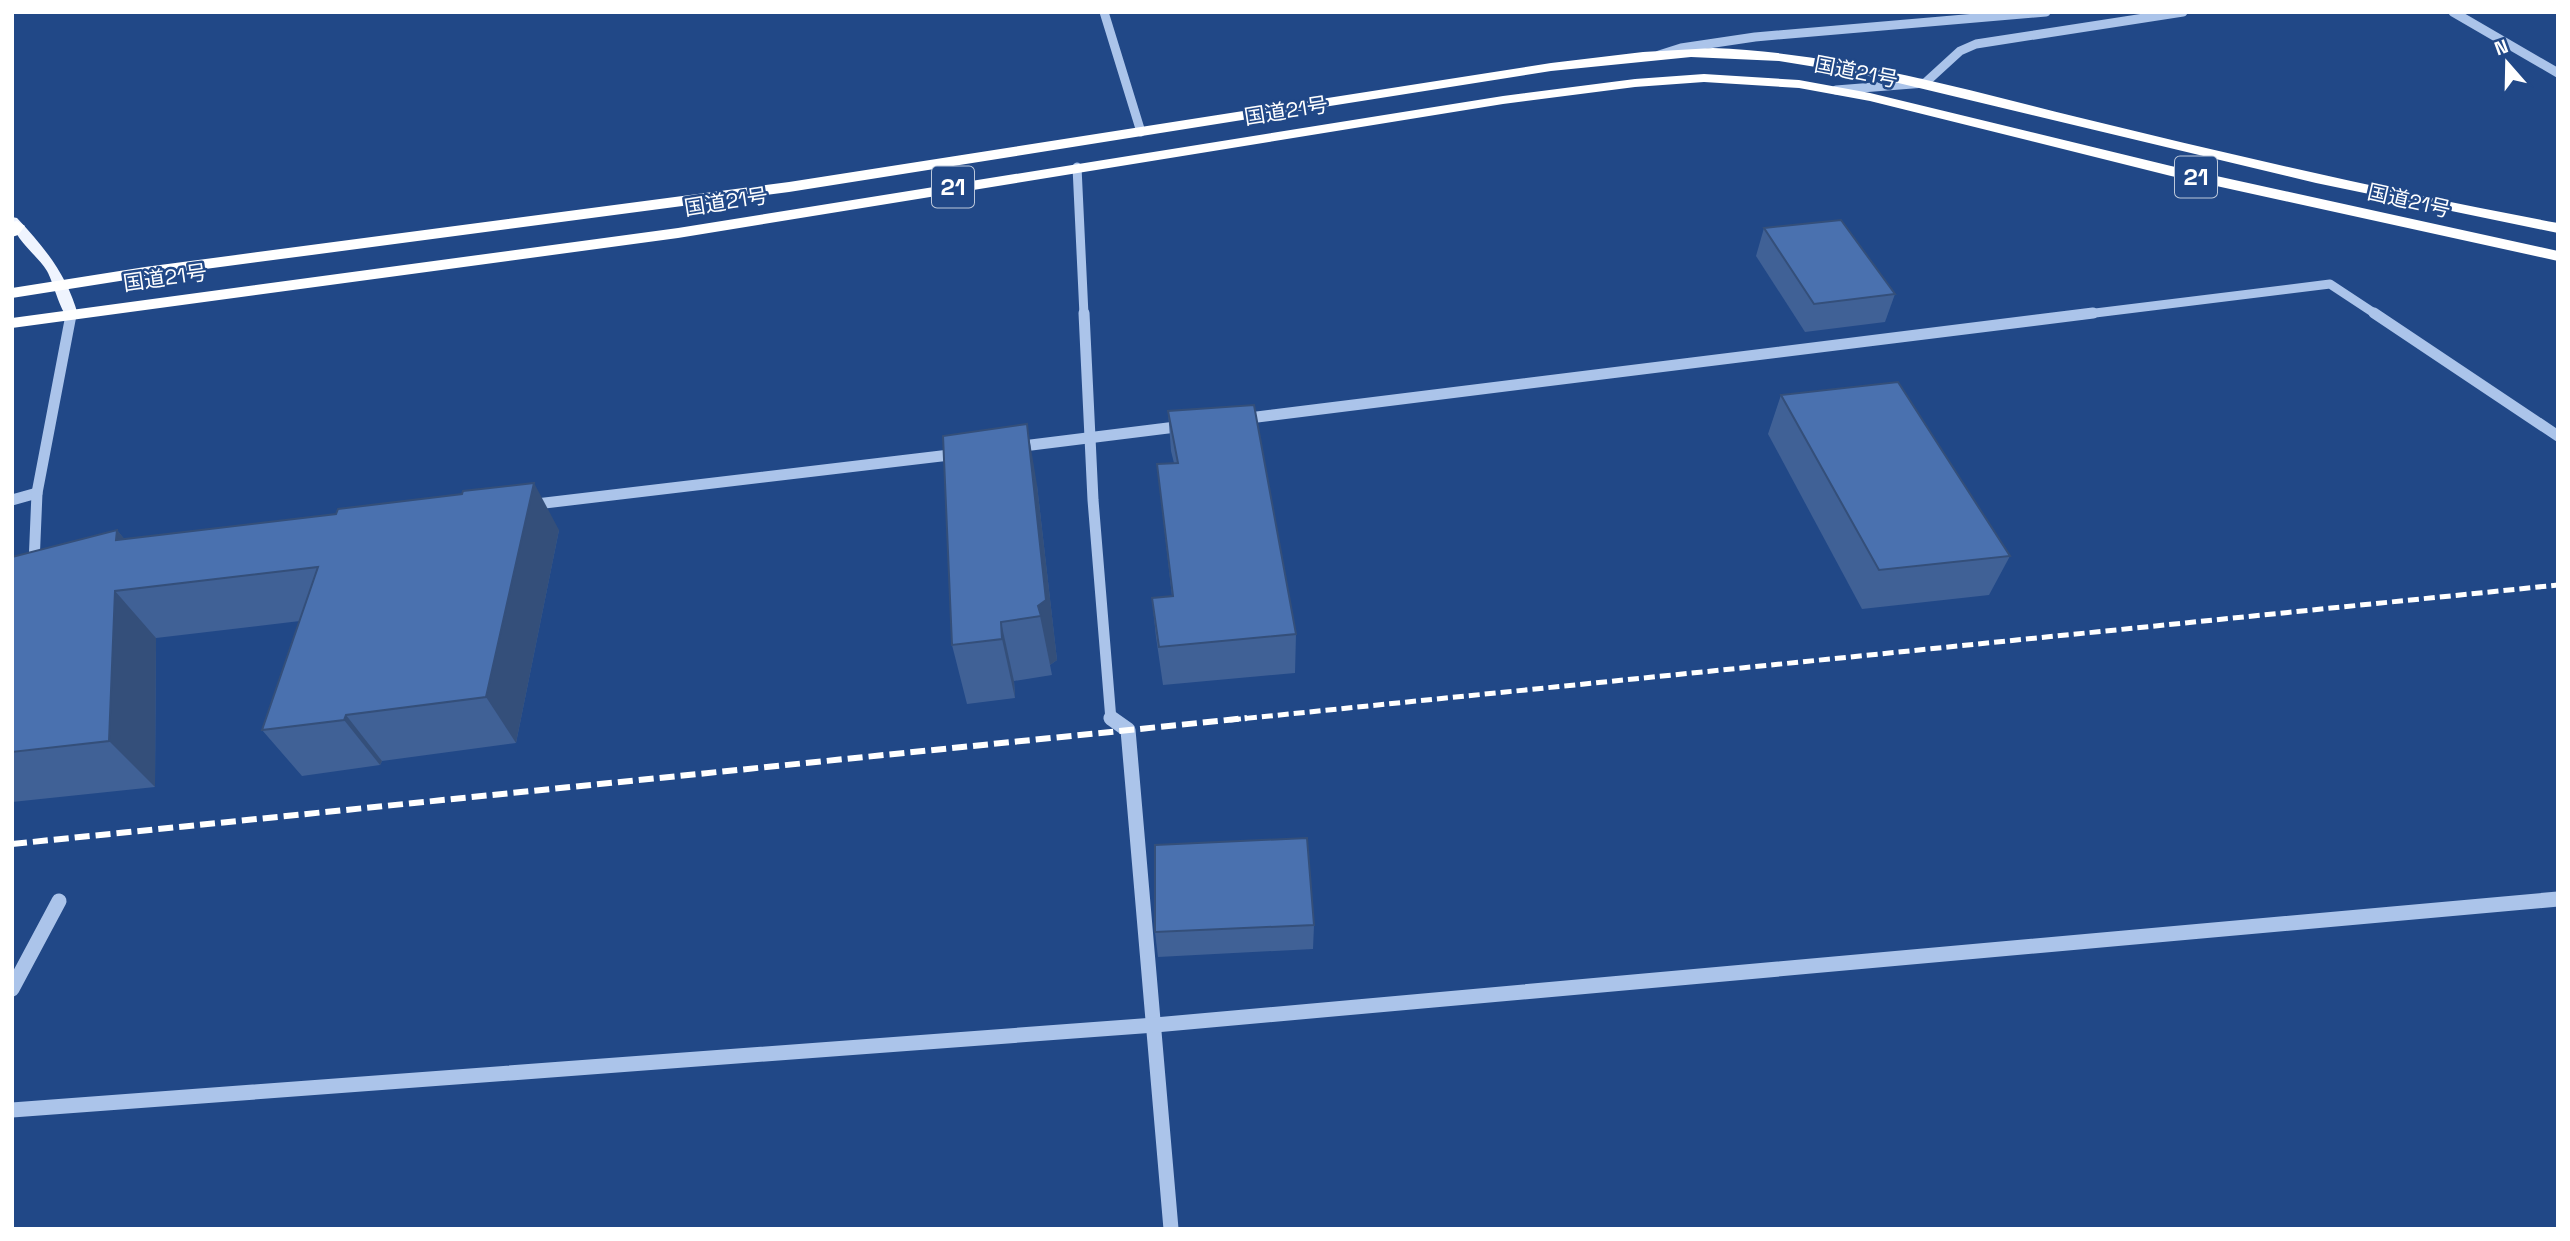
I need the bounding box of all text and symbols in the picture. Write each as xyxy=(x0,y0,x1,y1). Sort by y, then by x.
north arrow xyxy=(2472,28,2542,98)
text: N xyxy=(2491,34,2512,61)
street label: 国道21号 xyxy=(1812,50,1900,93)
street label: 国道21号 xyxy=(1242,91,1330,130)
road number: 21 xyxy=(2175,156,2217,197)
road number: 21 xyxy=(932,167,974,208)
street label: 国道21号 xyxy=(2365,178,2453,223)
street label: 国道21号 xyxy=(682,182,770,221)
street label: 国道21号 xyxy=(121,258,209,297)

